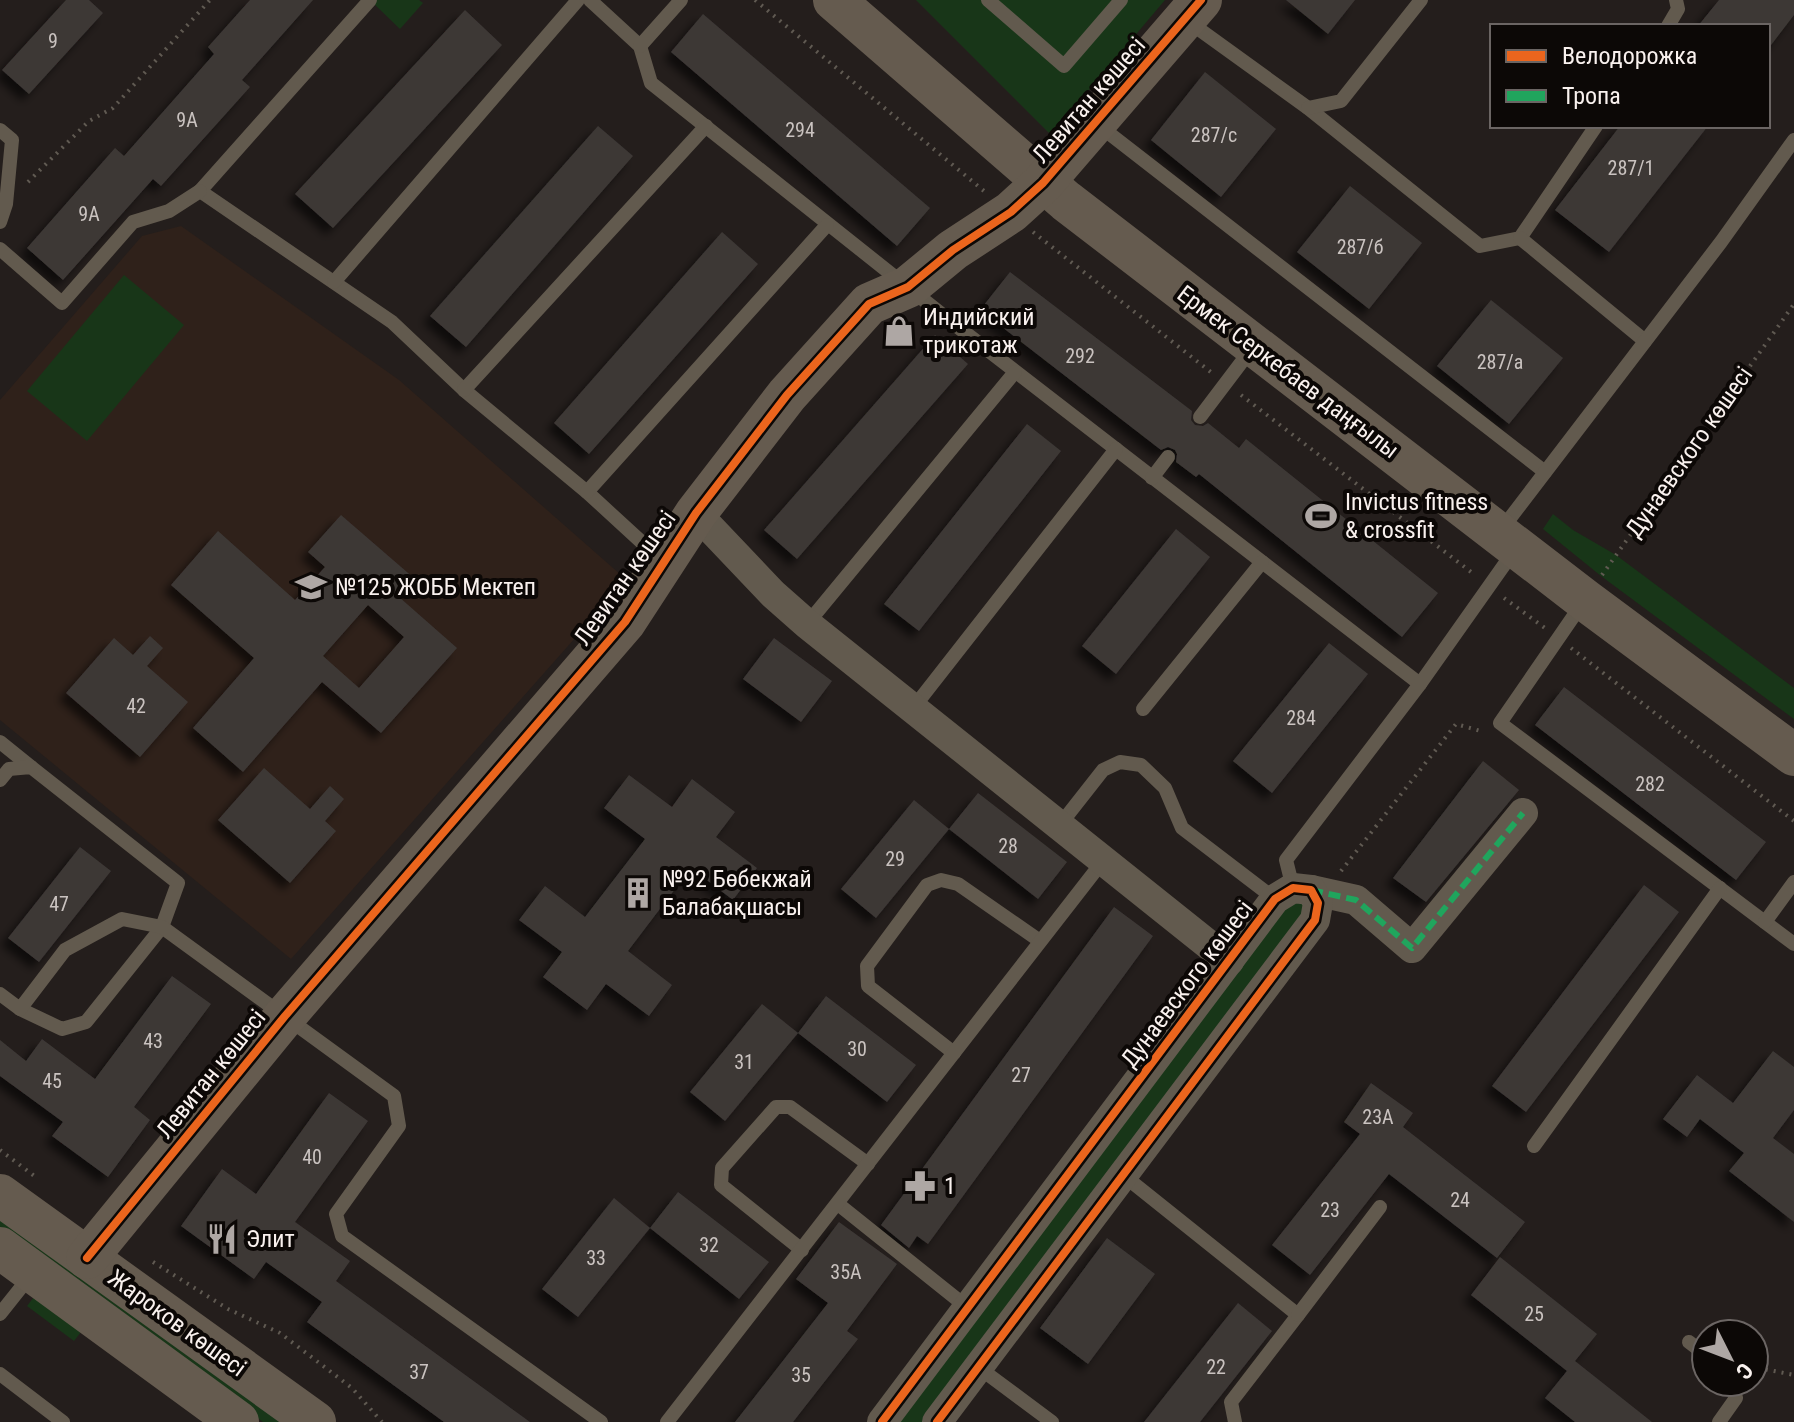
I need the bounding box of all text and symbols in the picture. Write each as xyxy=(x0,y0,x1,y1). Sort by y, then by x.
legend xyxy=(1490,24,1770,128)
house number: 9 xyxy=(48,29,58,53)
street label: Левитан көшесі xyxy=(1027,31,1151,169)
text: Велодорожка xyxy=(1562,42,1697,70)
text: Тропа xyxy=(1562,82,1621,110)
house number: 9А xyxy=(176,108,198,132)
house number: 294 xyxy=(785,118,815,142)
house number: 287/с xyxy=(1191,123,1237,147)
house number: 287/1 xyxy=(1608,156,1654,180)
house number: 9А xyxy=(78,202,100,226)
house number: 287/б xyxy=(1337,235,1383,259)
street label: Ермек Серкебаев даңғылы xyxy=(1172,280,1404,464)
place label: Индийский трикотаж xyxy=(923,303,1034,359)
shop icon: Индийский трикотаж xyxy=(882,314,916,348)
house number: 292 xyxy=(1065,344,1095,368)
house number: 287/а xyxy=(1477,350,1523,374)
street label: Дунаевского көшесі xyxy=(1620,361,1758,543)
place label: Invictus fitness & crossfit xyxy=(1345,488,1488,544)
sports icon: Invictus fitness & crossfit xyxy=(1304,499,1338,533)
street label: Левитан көшесі xyxy=(568,505,682,651)
school or university icon: №125 ЖОББ Мектеп xyxy=(294,570,328,604)
place label: №125 ЖОББ Мектеп xyxy=(335,573,536,601)
house number: 42 xyxy=(126,694,146,718)
house number: 284 xyxy=(1286,706,1316,730)
house number: 282 xyxy=(1635,772,1665,796)
house number: 28 xyxy=(998,834,1018,858)
house number: 29 xyxy=(885,847,905,871)
place label: №92 Бөбекжай Балабақшасы xyxy=(662,865,812,921)
building icon: №92 Бөбекжай Балабақшасы xyxy=(621,876,655,910)
house number: 47 xyxy=(49,892,69,916)
street label: Дунаевского көшесі xyxy=(1115,895,1259,1073)
street label: Левитан көшесі xyxy=(151,1004,271,1144)
house number: 43 xyxy=(143,1029,163,1053)
house number: 30 xyxy=(847,1037,867,1061)
house number: 31 xyxy=(734,1050,754,1074)
house number: 27 xyxy=(1011,1063,1031,1087)
house number: 45 xyxy=(42,1069,62,1093)
house number: 23А xyxy=(1362,1105,1394,1129)
house number: 40 xyxy=(302,1145,322,1169)
pharmacy icon: 1 xyxy=(903,1169,937,1203)
place label: 1 xyxy=(944,1172,956,1200)
house number: 24 xyxy=(1450,1188,1470,1212)
house number: 23 xyxy=(1320,1198,1340,1222)
restaurant icon: Элит xyxy=(205,1222,239,1256)
place label: Элит xyxy=(246,1225,295,1253)
house number: 32 xyxy=(699,1233,719,1257)
house number: 33 xyxy=(586,1246,606,1270)
house number: 35А xyxy=(830,1260,862,1284)
street label: Жароков көшесі xyxy=(103,1264,251,1382)
house number: 25 xyxy=(1524,1302,1544,1326)
north arrow xyxy=(1690,1318,1770,1398)
house number: 22 xyxy=(1206,1355,1226,1379)
text: С xyxy=(1731,1358,1758,1384)
house number: 37 xyxy=(409,1360,429,1384)
house number: 35 xyxy=(791,1363,811,1387)

